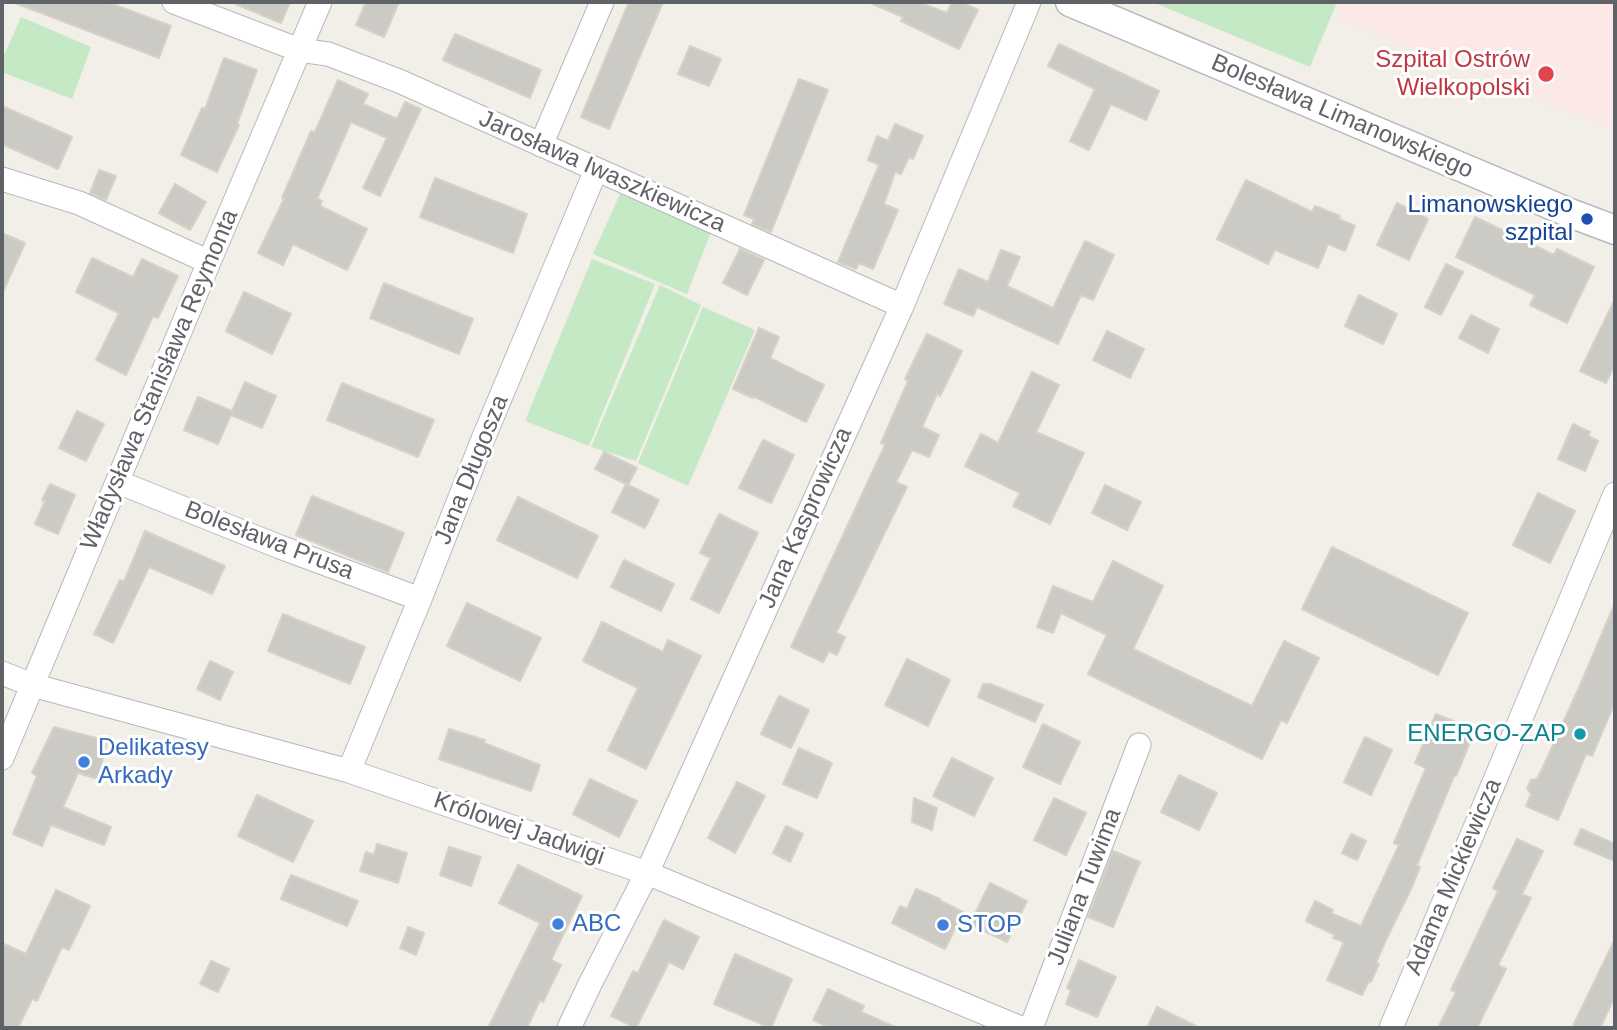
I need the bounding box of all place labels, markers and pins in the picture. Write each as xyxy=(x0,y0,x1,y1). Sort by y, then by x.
place label: Szpital Ostrów Wielkopolski xyxy=(1375,46,1530,102)
marker: Szpital Ostrów Wielkopolski xyxy=(1536,64,1556,84)
place label: Limanowskiego szpital xyxy=(1408,191,1573,247)
marker: Limanowskiego szpital xyxy=(1579,211,1595,227)
place label: ENERGO-ZAP xyxy=(1407,720,1566,748)
marker: ENERGO-ZAP xyxy=(1572,726,1588,742)
place label: Delikatesy Arkady xyxy=(98,734,209,790)
marker: Delikatesy Arkady xyxy=(76,754,92,770)
place label: ABC xyxy=(572,910,621,938)
place label: STOP xyxy=(957,911,1022,939)
marker: ABC xyxy=(550,916,566,932)
marker: STOP xyxy=(935,917,951,933)

